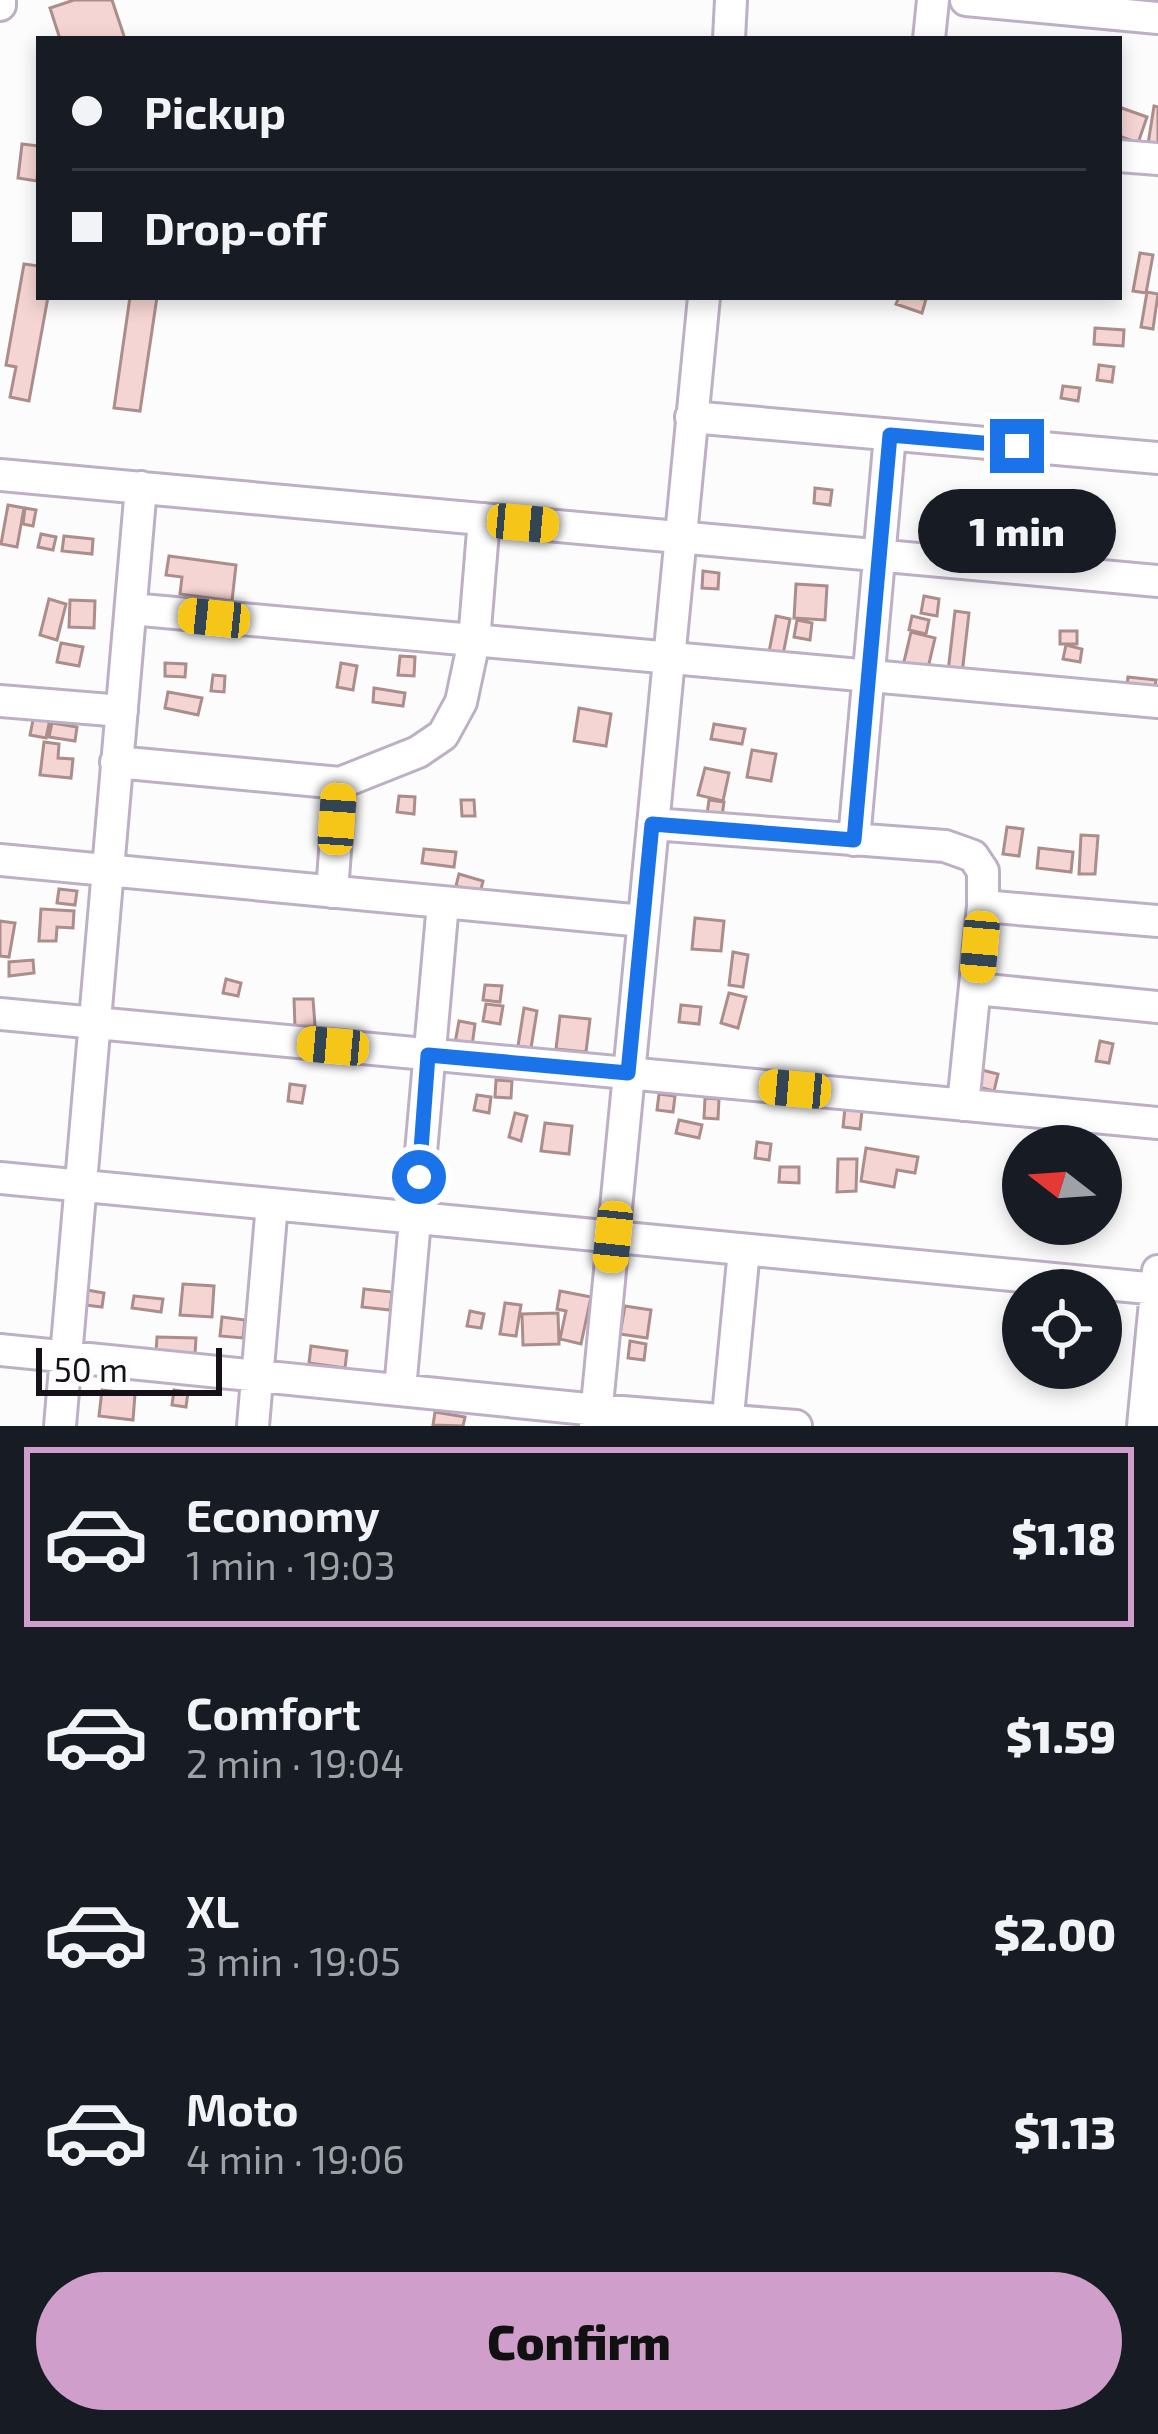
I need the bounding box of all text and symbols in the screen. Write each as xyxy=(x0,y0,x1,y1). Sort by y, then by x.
text: Pickup xyxy=(144,84,286,138)
text: Drop-off xyxy=(144,200,326,254)
route end xyxy=(990,419,1044,473)
callout: 1 min xyxy=(918,488,1116,572)
car xyxy=(486,502,560,544)
text: 1 min xyxy=(969,507,1065,554)
car xyxy=(176,596,252,640)
car xyxy=(317,782,357,856)
car xyxy=(959,910,1001,984)
car xyxy=(296,1025,370,1067)
car xyxy=(758,1068,832,1110)
north arrow xyxy=(1002,1125,1122,1245)
map controls xyxy=(1002,1125,1122,1389)
route start xyxy=(392,1150,446,1204)
car xyxy=(591,1199,635,1275)
button: locate xyxy=(1002,1269,1122,1389)
scale bar xyxy=(36,1342,222,1395)
text: 50 m xyxy=(54,1349,128,1389)
icon: car xyxy=(42,1483,150,1591)
text: Economy xyxy=(186,1487,380,1541)
text: $1.18 xyxy=(1011,1510,1116,1564)
text: 1 min · 19:03 xyxy=(186,1541,396,1588)
icon: car xyxy=(42,1681,150,1789)
text: Comfort xyxy=(186,1685,361,1739)
text: $1.59 xyxy=(1006,1708,1116,1762)
text: 2 min · 19:04 xyxy=(186,1739,404,1786)
icon: car xyxy=(42,1879,150,1987)
text: XL xyxy=(186,1883,239,1937)
text: $2.00 xyxy=(993,1906,1116,1960)
text: 3 min · 19:05 xyxy=(186,1937,401,1984)
icon: car xyxy=(42,2077,150,2185)
text: Moto xyxy=(186,2081,299,2135)
text: $1.13 xyxy=(1014,2104,1116,2158)
text: 4 min · 19:06 xyxy=(186,2135,405,2182)
button: Confirm xyxy=(36,2272,1122,2410)

